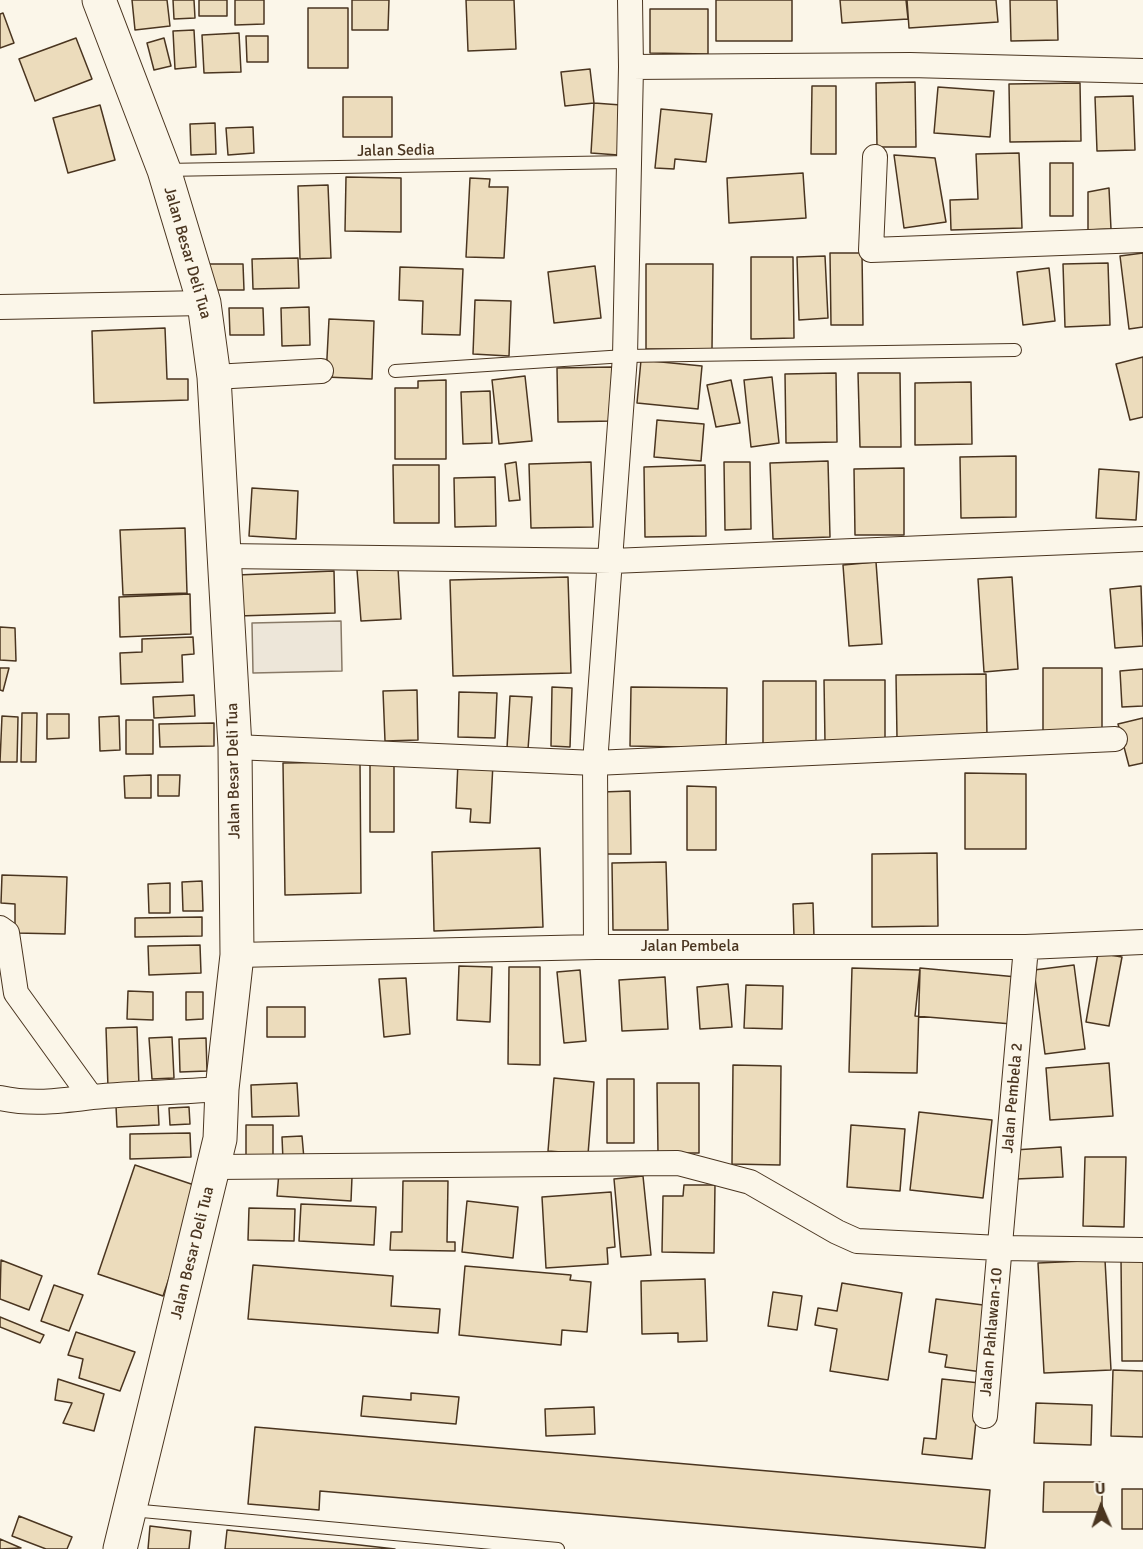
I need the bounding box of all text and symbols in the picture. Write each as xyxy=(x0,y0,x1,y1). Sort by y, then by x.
street label: Jalan Sedia xyxy=(357,141,435,161)
street label: Jalan Besar Deli Tua xyxy=(159,185,215,321)
street label: Jalan Besar Deli Tua xyxy=(223,703,245,839)
street label: Jalan Pembela xyxy=(641,937,739,957)
street label: Jalan Pembela 2 xyxy=(999,1042,1027,1154)
street label: Jalan Besar Deli Tua xyxy=(167,1184,219,1322)
street label: Jalan Pahlawan-10 xyxy=(977,1267,1007,1397)
north arrow xyxy=(1071,1477,1131,1537)
text: U xyxy=(1095,1479,1106,1499)

